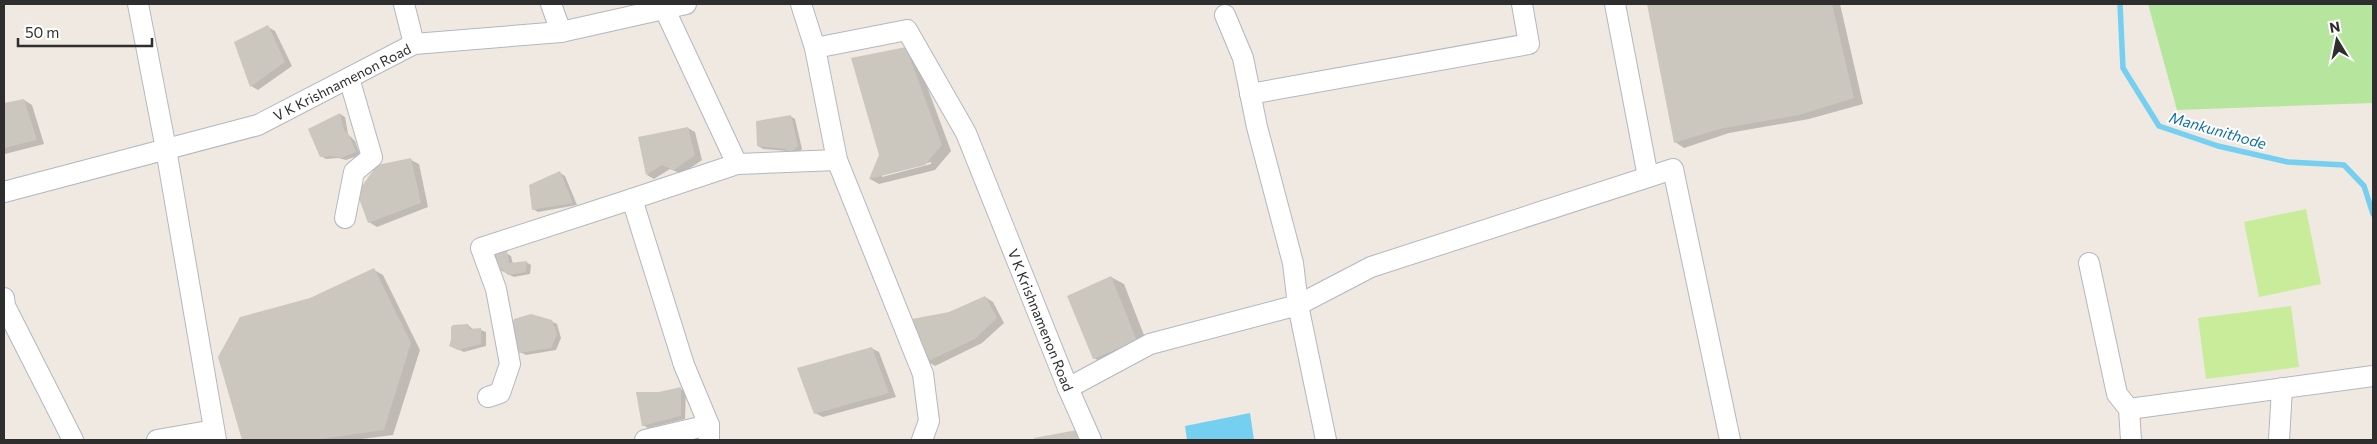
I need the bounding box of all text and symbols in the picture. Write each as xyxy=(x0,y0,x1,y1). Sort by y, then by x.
scale bar xyxy=(18,15,151,47)
north arrow xyxy=(2312,15,2362,65)
text: N xyxy=(2328,17,2341,36)
text: 50 m xyxy=(25,23,59,41)
street label: V K Krishnamenon Road xyxy=(270,40,414,124)
water label: Mankunithode xyxy=(2168,108,2269,152)
street label: V K Krishnamenon Road xyxy=(1005,246,1077,394)

